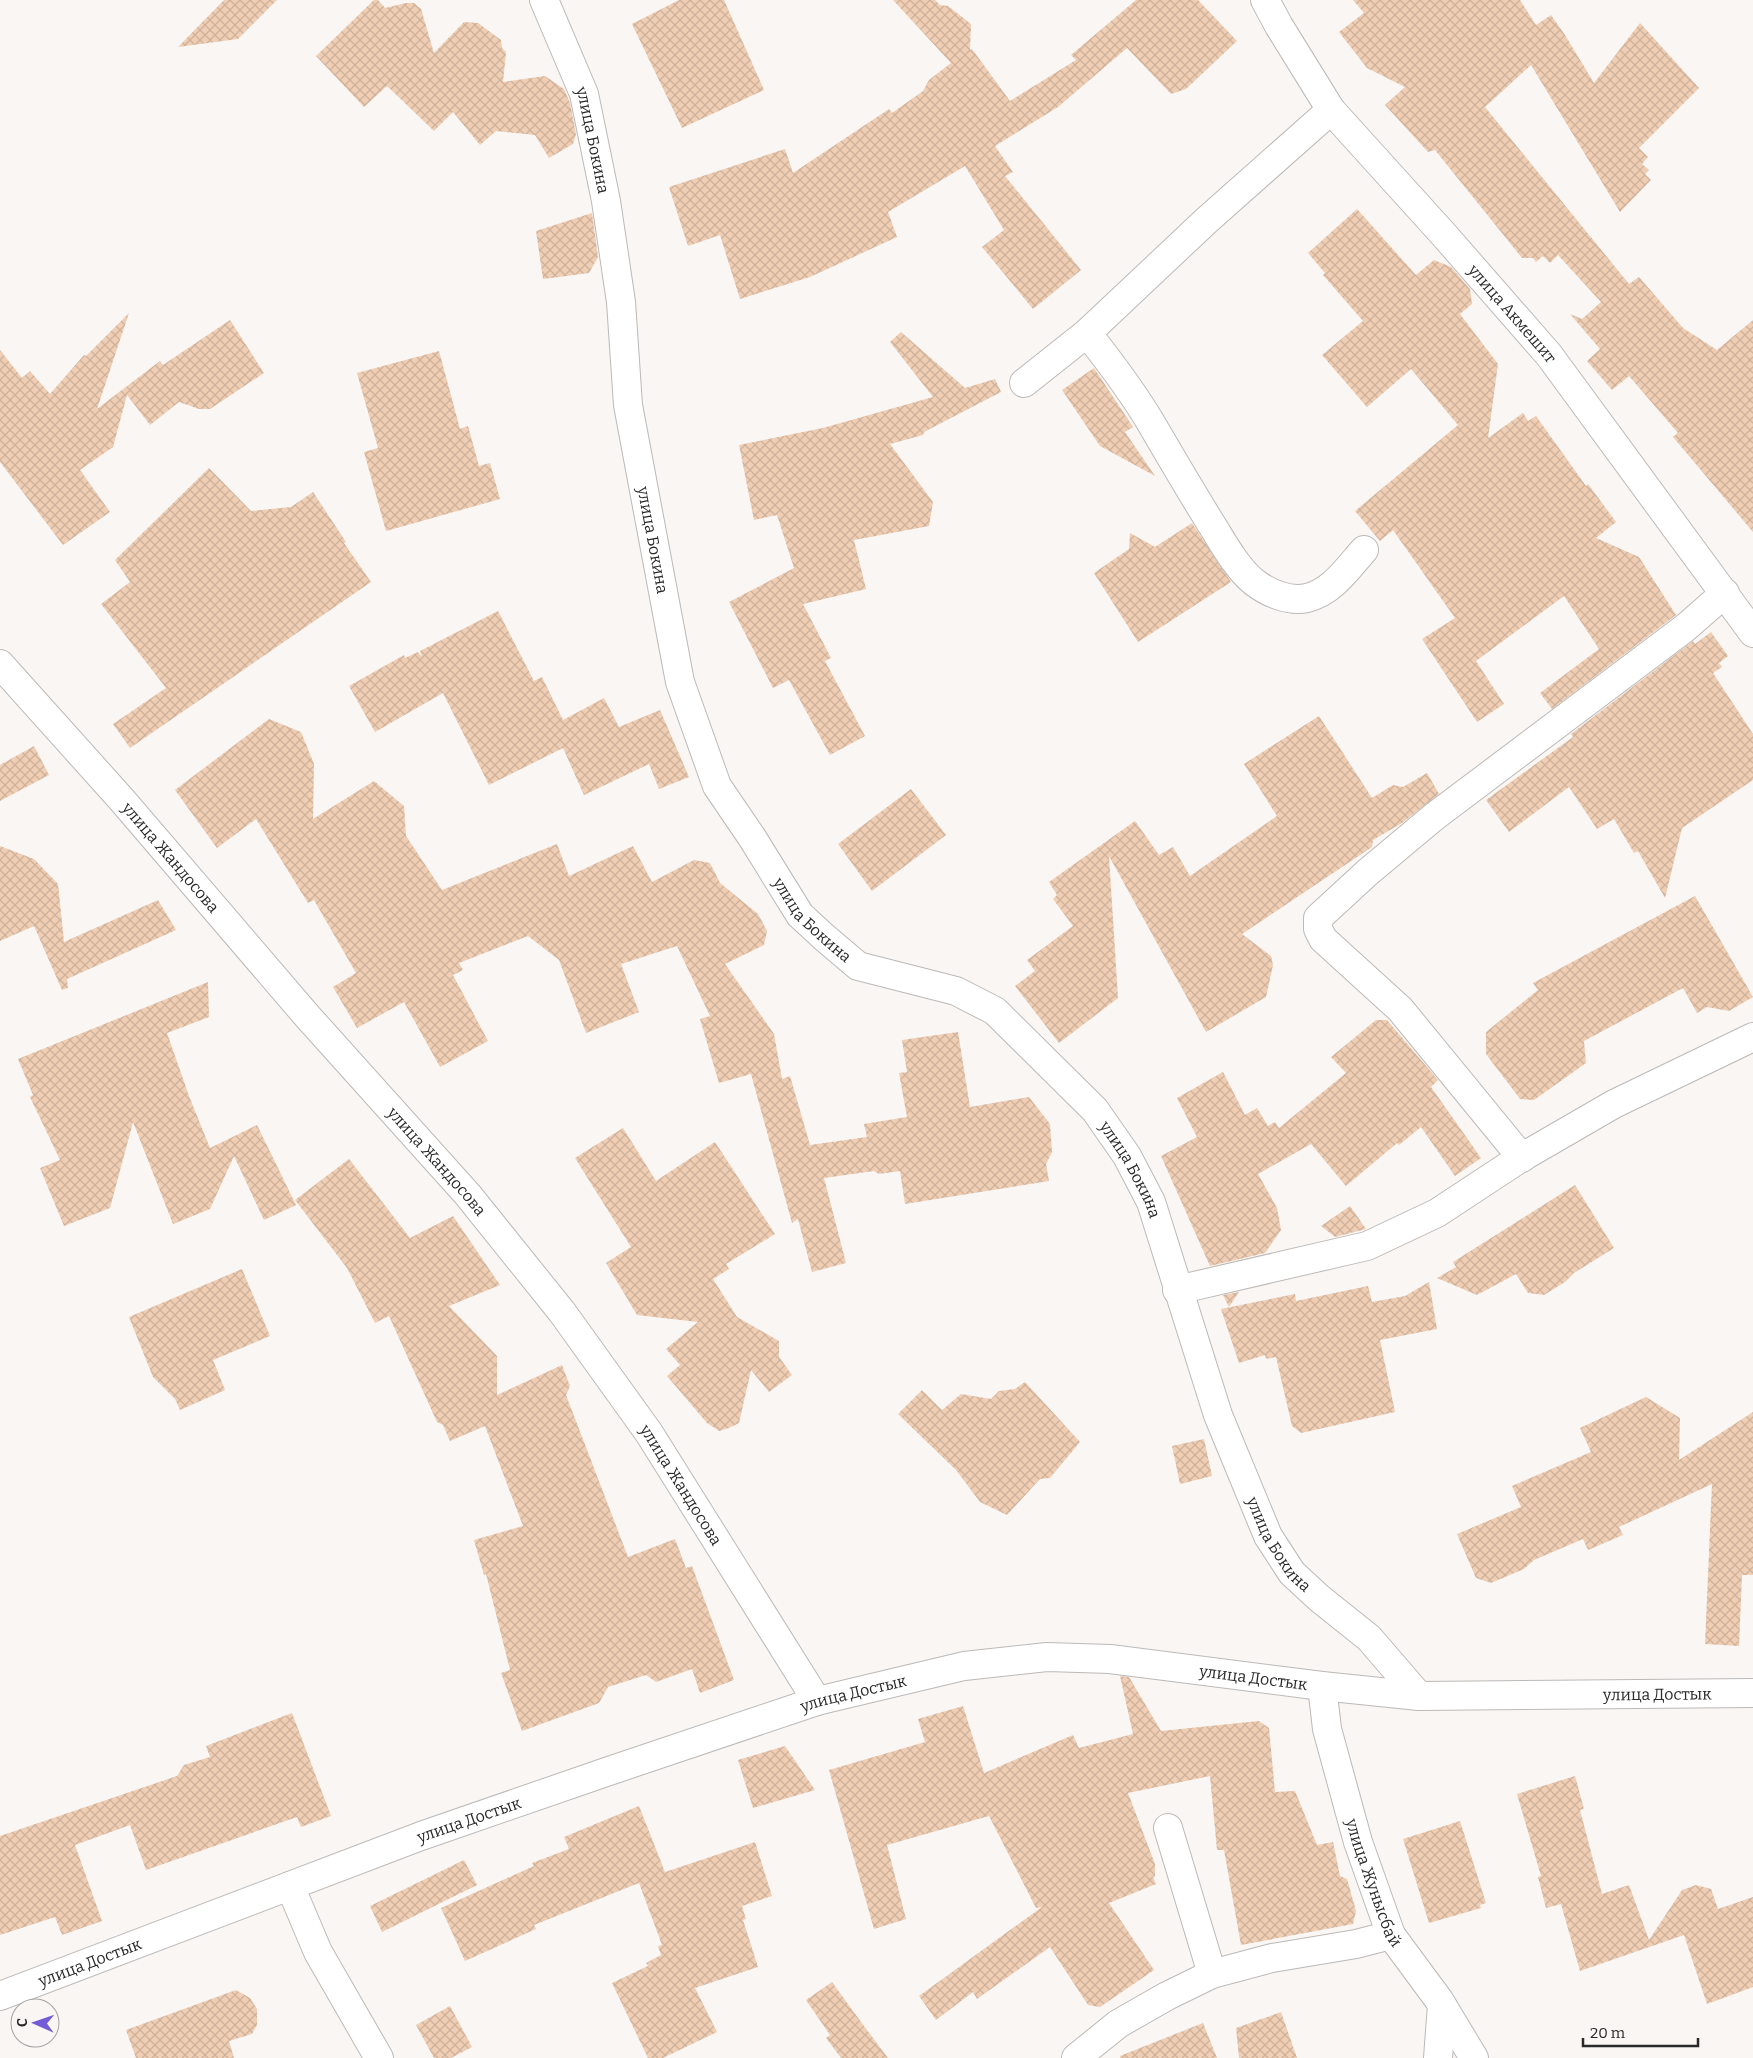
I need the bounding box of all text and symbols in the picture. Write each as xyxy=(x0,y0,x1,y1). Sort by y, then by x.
street label: улица Бокина xyxy=(572,83,614,195)
street label: улица Акмешит xyxy=(1464,260,1561,366)
street label: улица Бокина xyxy=(634,484,673,595)
street label: улица Жандосова xyxy=(118,797,224,916)
street label: улица Бокина xyxy=(769,873,856,966)
street label: улица Жандосова xyxy=(383,1102,490,1220)
street label: улица Бокина xyxy=(1095,1116,1165,1220)
street label: улица Жандосова xyxy=(636,1420,726,1549)
street label: улица Бокина xyxy=(1243,1493,1315,1596)
street label: улица Достык xyxy=(1197,1661,1309,1694)
street label: улица Достык xyxy=(797,1670,909,1716)
street label: улица Достык xyxy=(1602,1684,1712,1704)
street label: улица Достык xyxy=(413,1793,524,1847)
street label: улица Жунысбай xyxy=(1342,1816,1406,1950)
street label: улица Достык xyxy=(35,1934,144,1990)
north arrow xyxy=(10,1998,60,2048)
scale bar xyxy=(1583,2016,1698,2048)
text: С xyxy=(14,2018,31,2027)
text: 20 m xyxy=(1590,2024,1626,2042)

